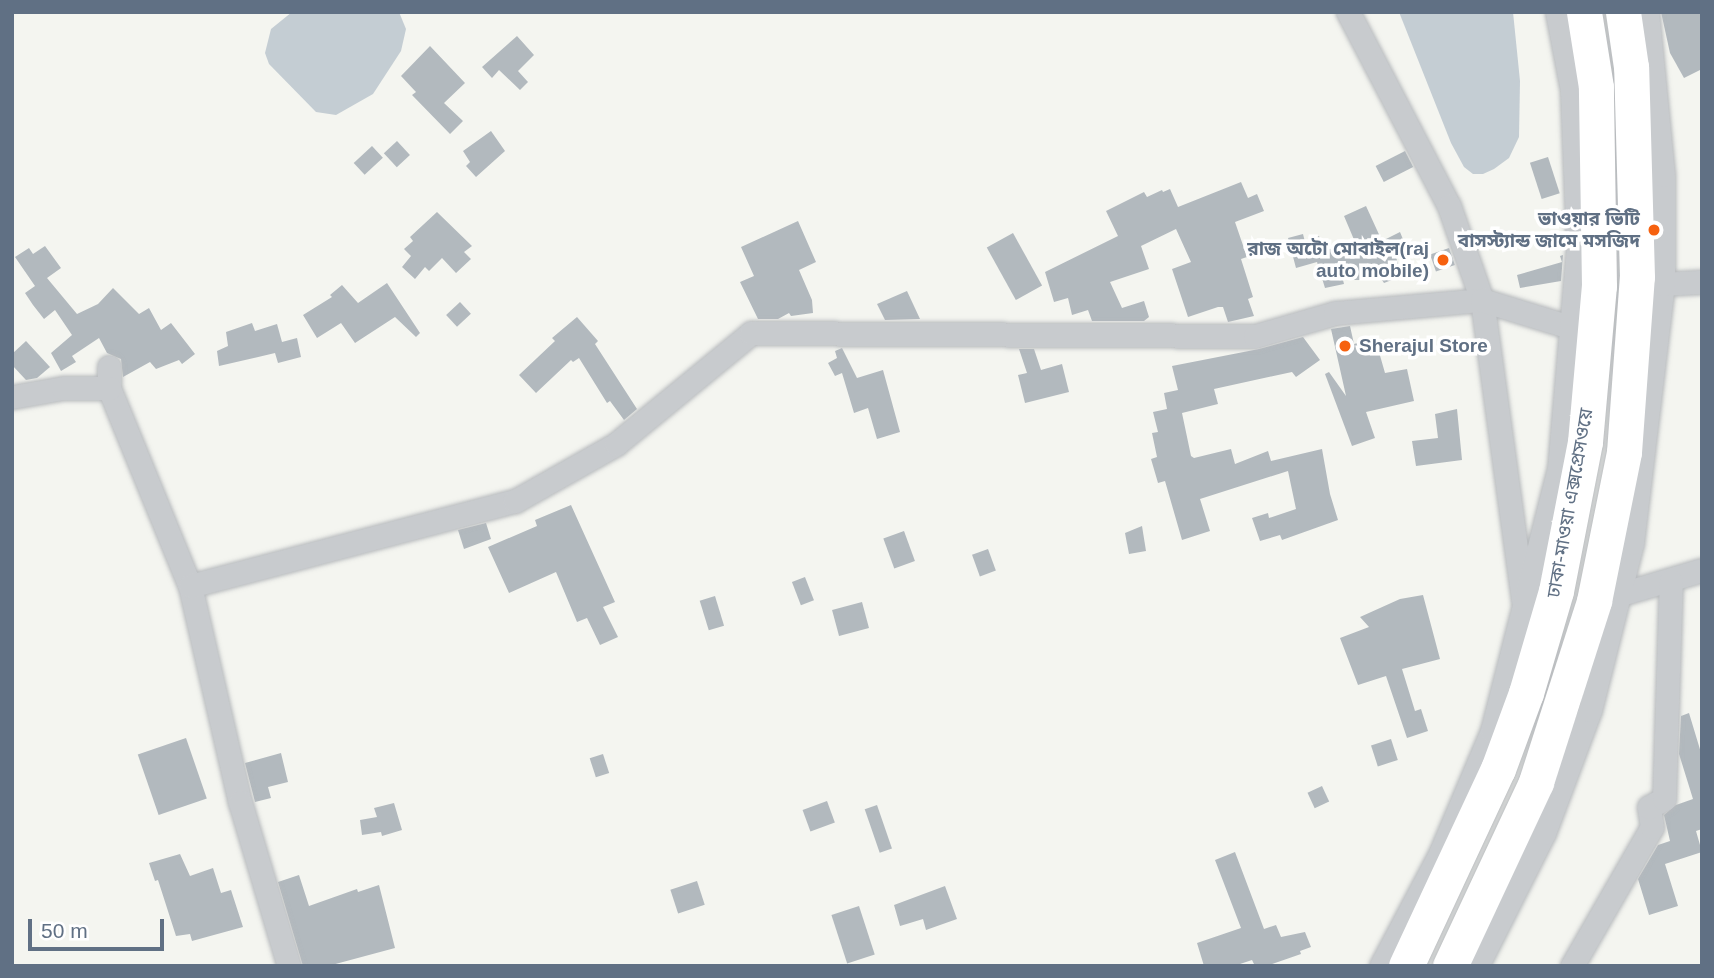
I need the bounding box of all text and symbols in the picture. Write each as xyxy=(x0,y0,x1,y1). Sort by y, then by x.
place label: ভাওয়ার ভিটি বাসস্ট্যান্ড জামে মসজিদ xyxy=(1458,208,1640,252)
marker: ভাওয়ার ভিটি বাসস্ট্যান্ড জামে মসজিদ xyxy=(1646,222,1662,238)
place label: রাজ অটো মোবাইল(raj auto mobile) xyxy=(1247,238,1429,282)
marker: রাজ অটো মোবাইল(raj auto mobile) xyxy=(1435,252,1451,268)
place label: Sherajul Store xyxy=(1359,335,1488,357)
marker: Sherajul Store xyxy=(1337,338,1353,354)
street label: ঢাকা-মাওয়া এক্সপ্রেসওয়ে xyxy=(1542,407,1598,599)
scale bar xyxy=(32,904,168,948)
text: 50 m xyxy=(41,919,88,942)

